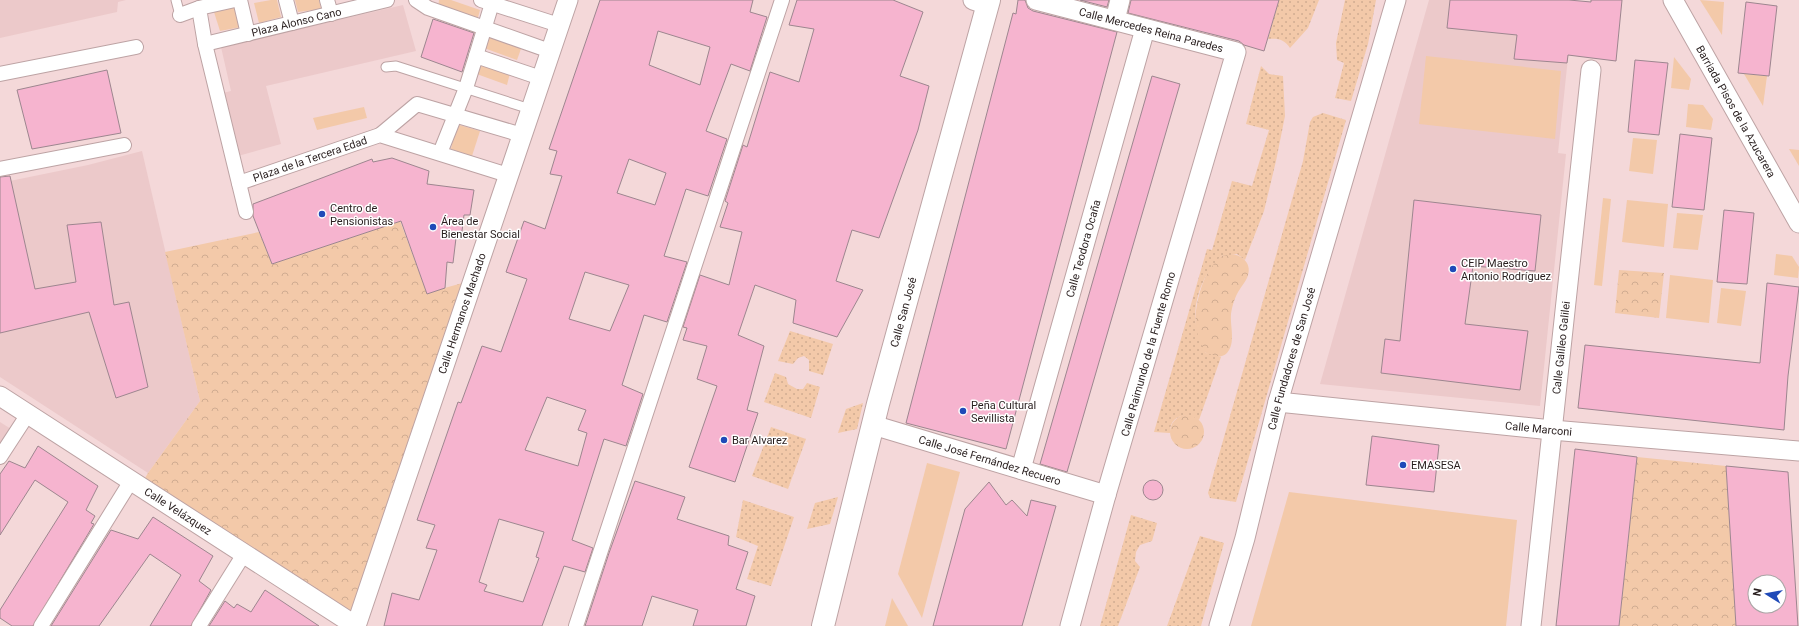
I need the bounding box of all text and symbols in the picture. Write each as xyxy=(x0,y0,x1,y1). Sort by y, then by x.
street label: Plaza Alonso Cano xyxy=(250,5,343,40)
street label: Calle Mercedes Reina Paredes xyxy=(1078,5,1225,55)
street label: Barriada Pisos de la Azucarera xyxy=(1693,43,1778,180)
street label: Plaza de la Tercera Edad xyxy=(251,134,369,185)
street label: Calle Teodora Ocaña xyxy=(1064,198,1104,299)
place label: Centro de Pensionistas xyxy=(330,202,393,228)
marker: Centro de Pensionistas xyxy=(317,209,327,219)
place label: Área de Bienestar Social xyxy=(441,215,520,241)
marker: Área de Bienestar Social xyxy=(428,222,438,232)
street label: Calle Hermanos Machado xyxy=(436,251,489,376)
place label: CEIP Maestro Antonio Rodríguez xyxy=(1461,257,1552,283)
marker: CEIP Maestro Antonio Rodríguez xyxy=(1448,264,1458,274)
street label: Calle Raimundo de la Fuente Romo xyxy=(1119,270,1178,438)
street label: Calle San José xyxy=(888,276,920,349)
street label: Calle Fundadores de San José xyxy=(1265,286,1318,431)
street label: Calle Galileo Galilei xyxy=(1550,300,1573,395)
place label: Peña Cultural Sevillista xyxy=(971,399,1036,425)
marker: Peña Cultural Sevillista xyxy=(958,406,968,416)
street label: Calle Marconi xyxy=(1505,419,1573,439)
street label: Calle José Fernández Recuero xyxy=(917,433,1062,488)
place label: Bar Alvarez xyxy=(732,434,788,447)
marker: Bar Alvarez xyxy=(719,435,729,445)
place label: EMASESA xyxy=(1411,459,1461,472)
marker: EMASESA xyxy=(1398,460,1408,470)
street label: Calle Velázquez xyxy=(142,485,214,538)
north arrow xyxy=(1747,574,1787,614)
text: N xyxy=(1751,587,1765,597)

